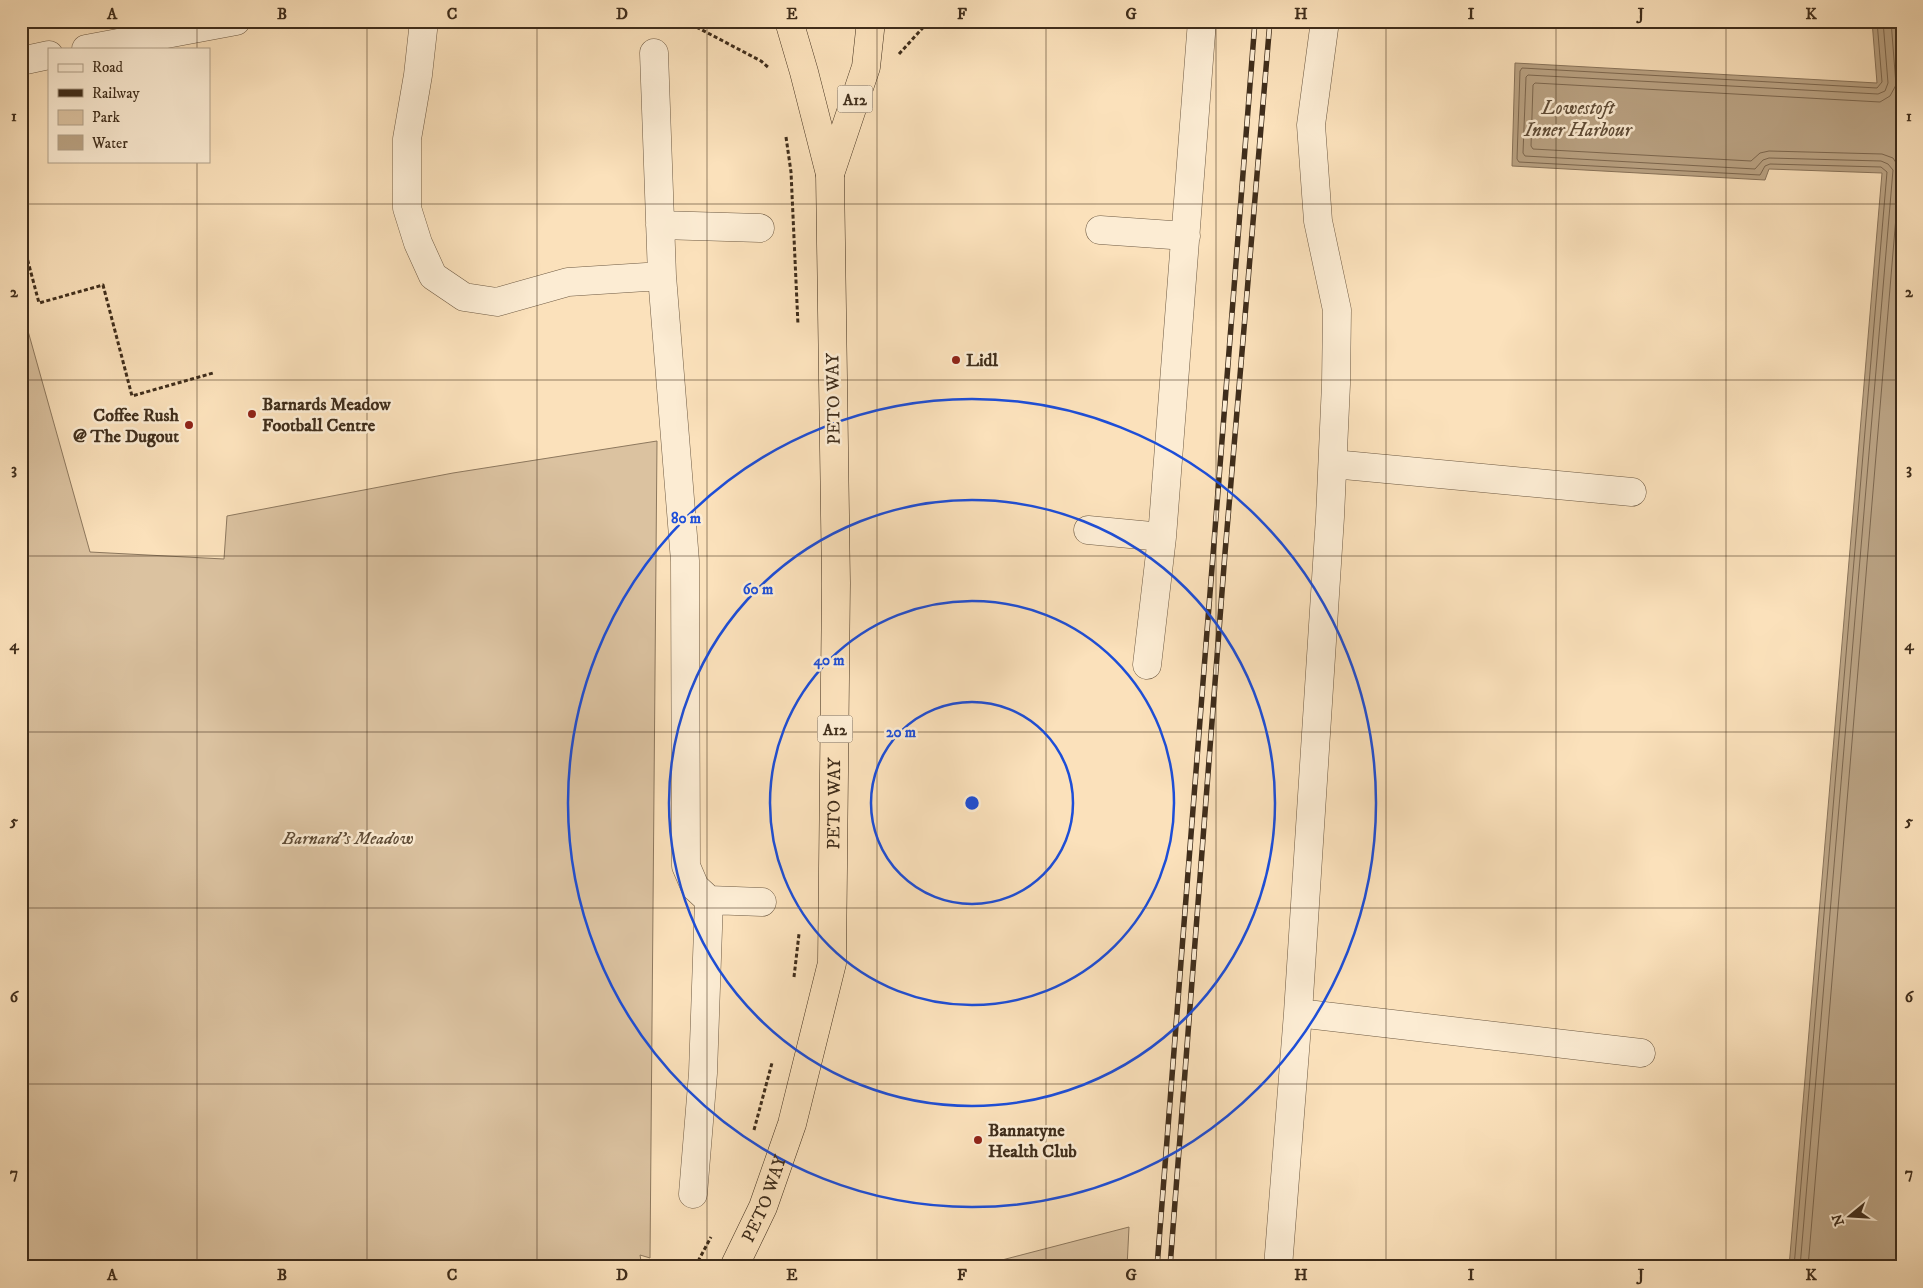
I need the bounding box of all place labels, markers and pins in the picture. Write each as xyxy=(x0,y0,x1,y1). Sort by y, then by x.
place label: Lidl xyxy=(966,350,999,372)
marker: Lidl xyxy=(950,354,962,366)
place label: Barnards Meadow Football Centre xyxy=(262,394,391,437)
place label: Coffee Rush @ The Dugout xyxy=(73,405,180,448)
marker: Barnards Meadow Football Centre xyxy=(246,408,258,420)
marker: Coffee Rush @ The Dugout xyxy=(183,419,195,431)
centre of rings xyxy=(963,794,981,812)
place label: Bannatyne Health Club xyxy=(988,1120,1077,1163)
marker: Bannatyne Health Club xyxy=(972,1134,984,1146)

